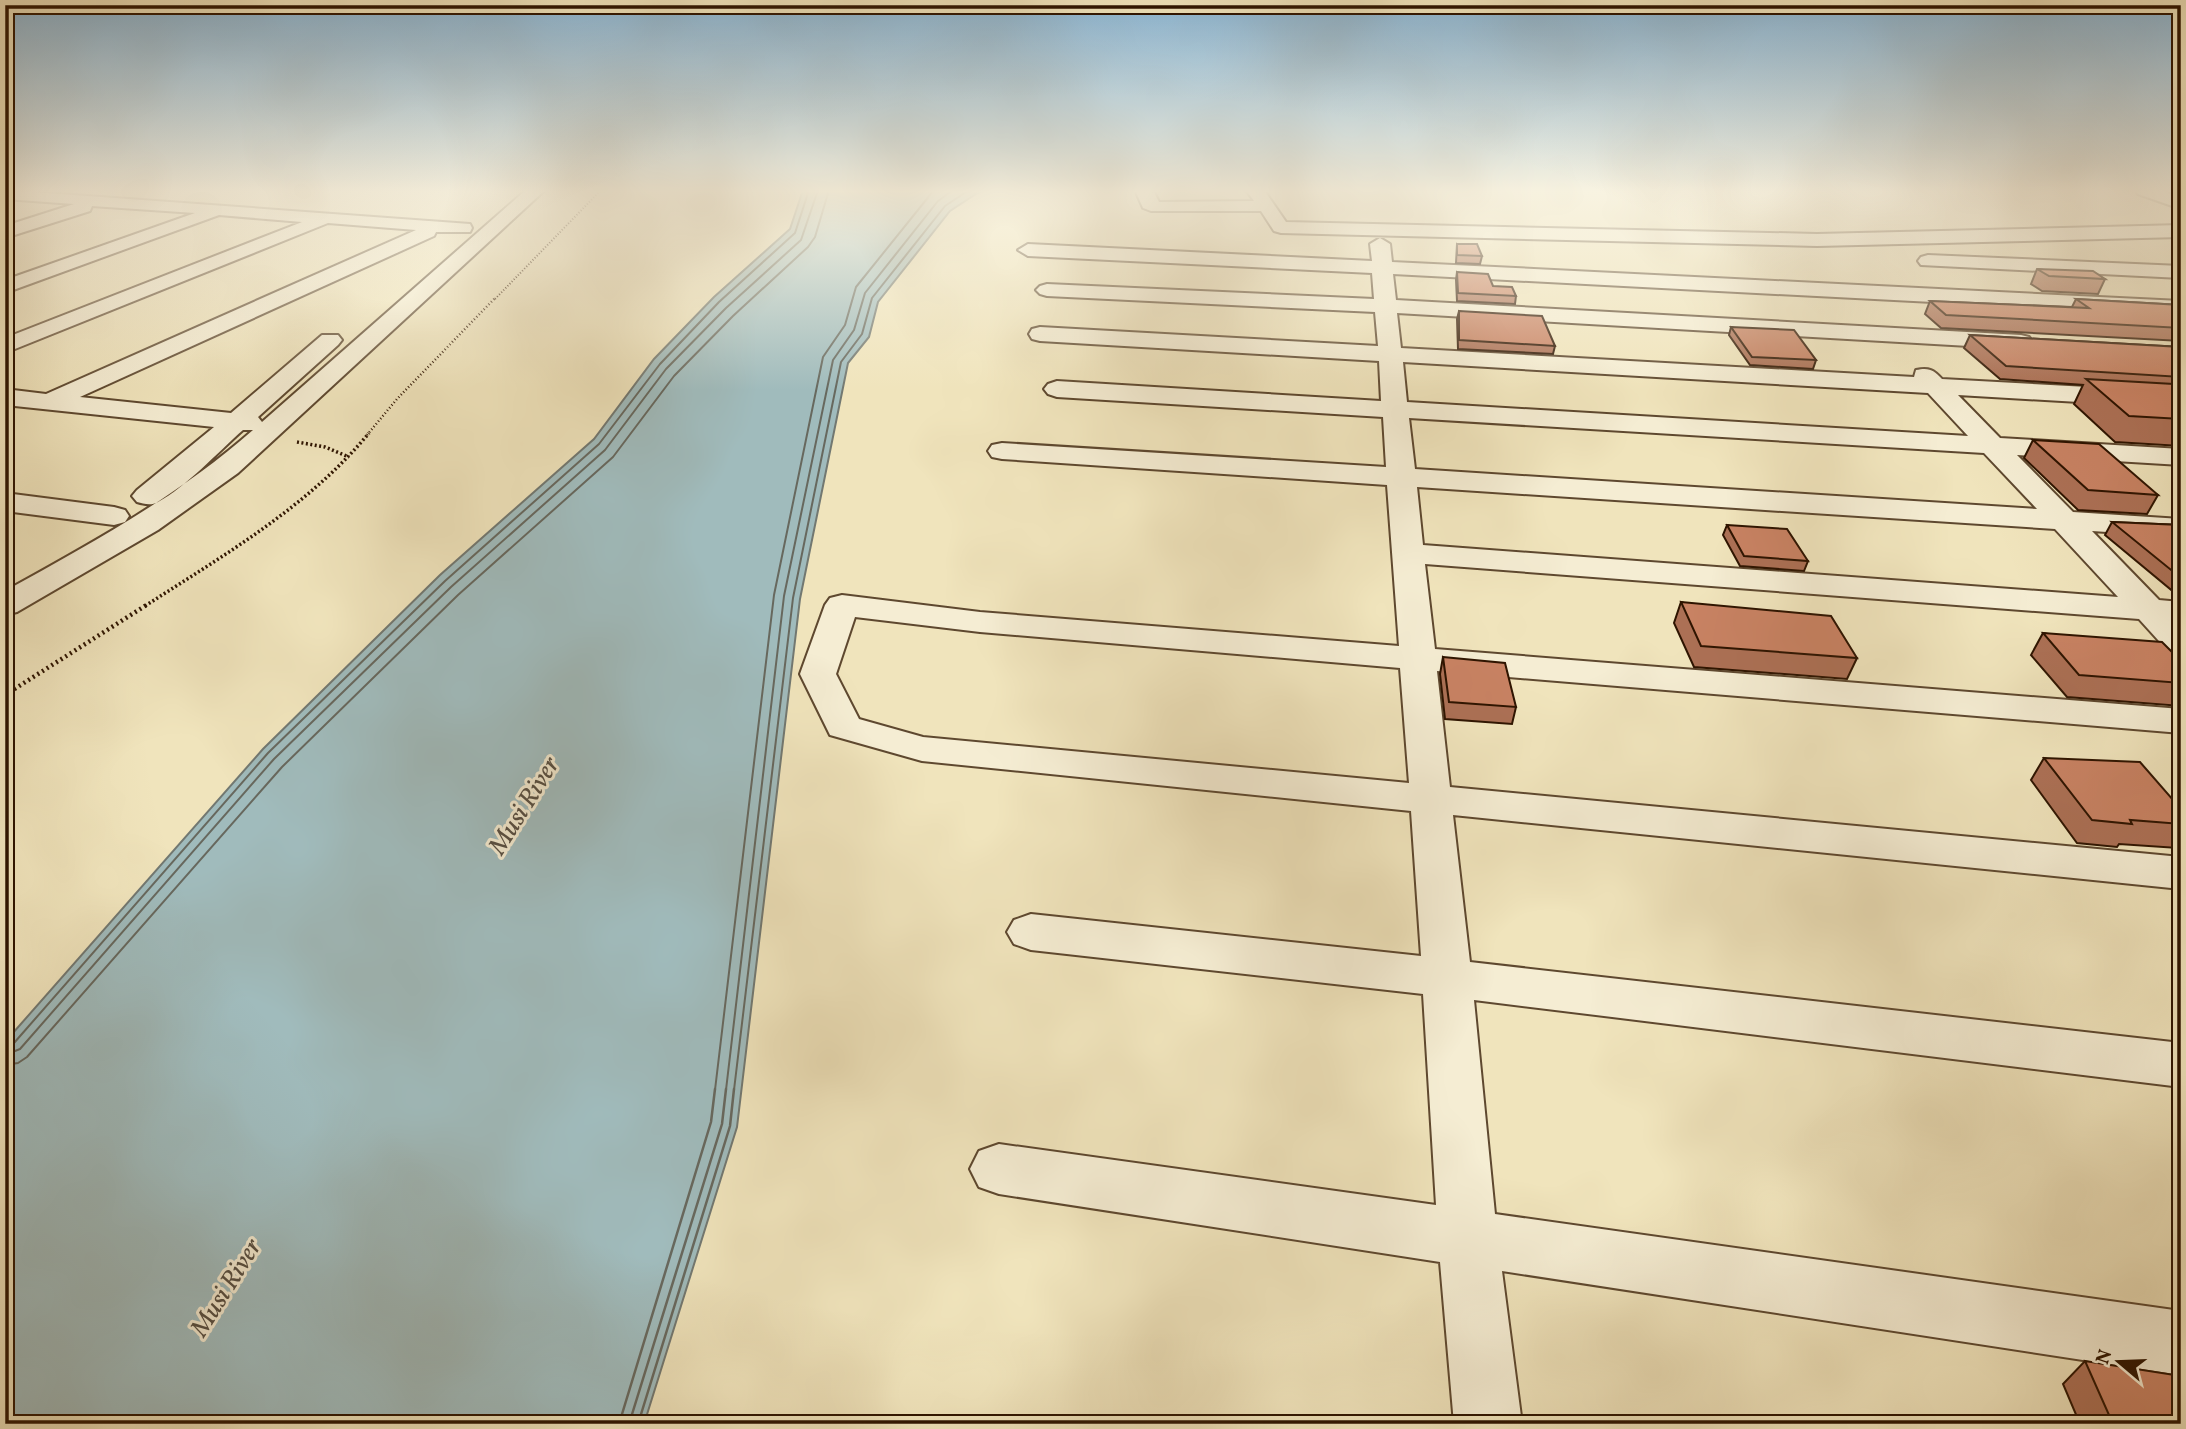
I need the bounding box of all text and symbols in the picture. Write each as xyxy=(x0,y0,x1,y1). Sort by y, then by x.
water label: Musi River xyxy=(480,750,569,863)
water label: Musi River xyxy=(182,1232,271,1345)
north arrow xyxy=(2084,1328,2154,1398)
text: N xyxy=(2090,1346,2119,1368)

